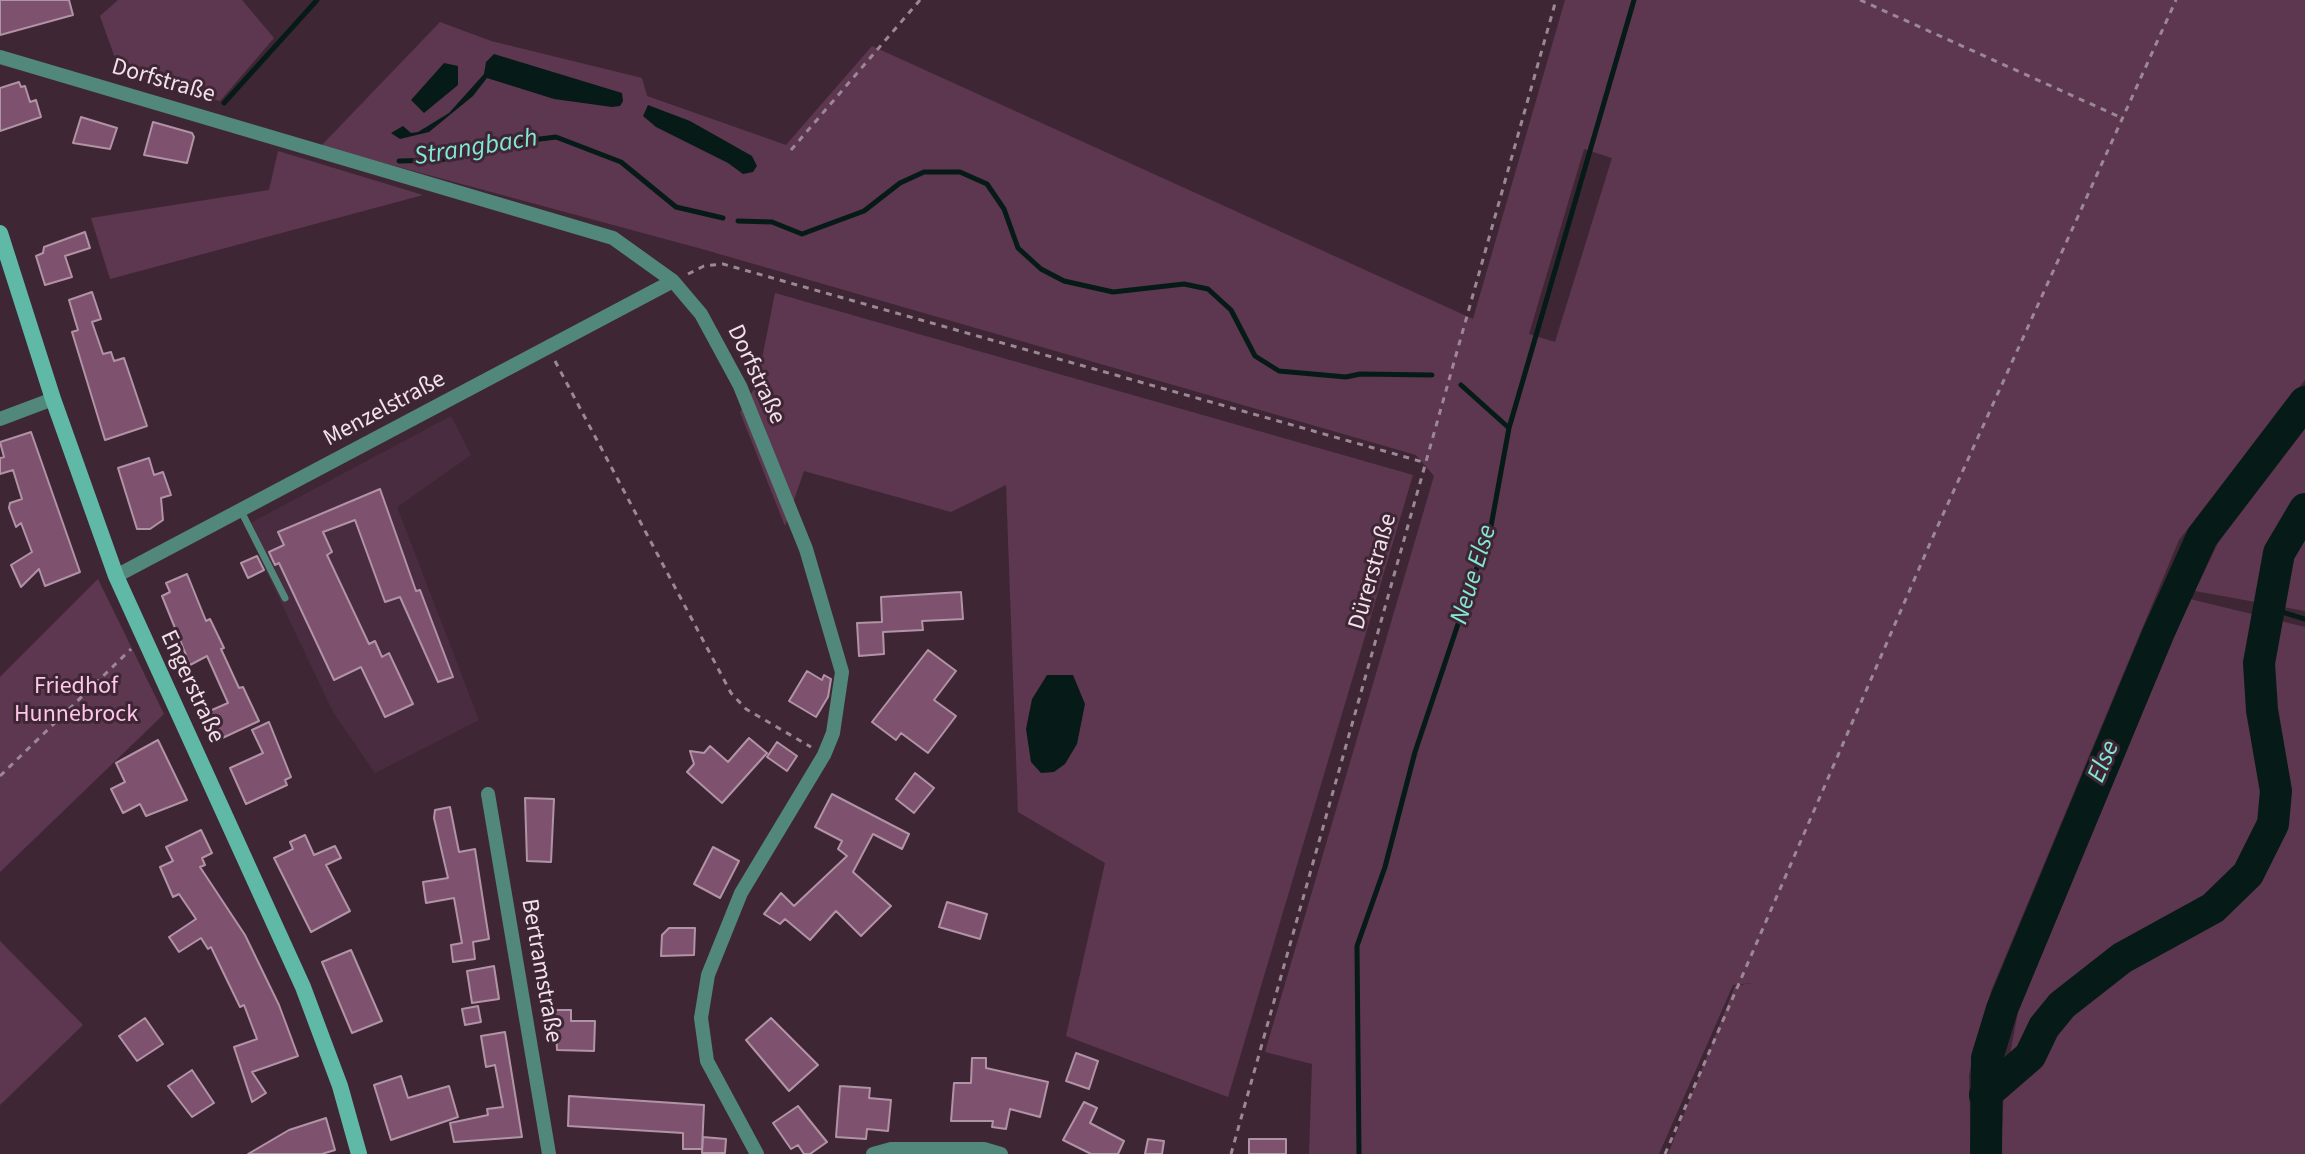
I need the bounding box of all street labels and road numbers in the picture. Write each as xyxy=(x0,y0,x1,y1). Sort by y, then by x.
street label: Dorfstraße xyxy=(108,54,218,110)
street label: Dorfstraße xyxy=(719,321,791,429)
street label: Menzelstraße xyxy=(319,366,451,454)
street label: Dürerstraße xyxy=(1344,511,1404,633)
street label: Engerstraße xyxy=(152,626,230,748)
street label: Bertramstraße xyxy=(513,897,567,1045)

